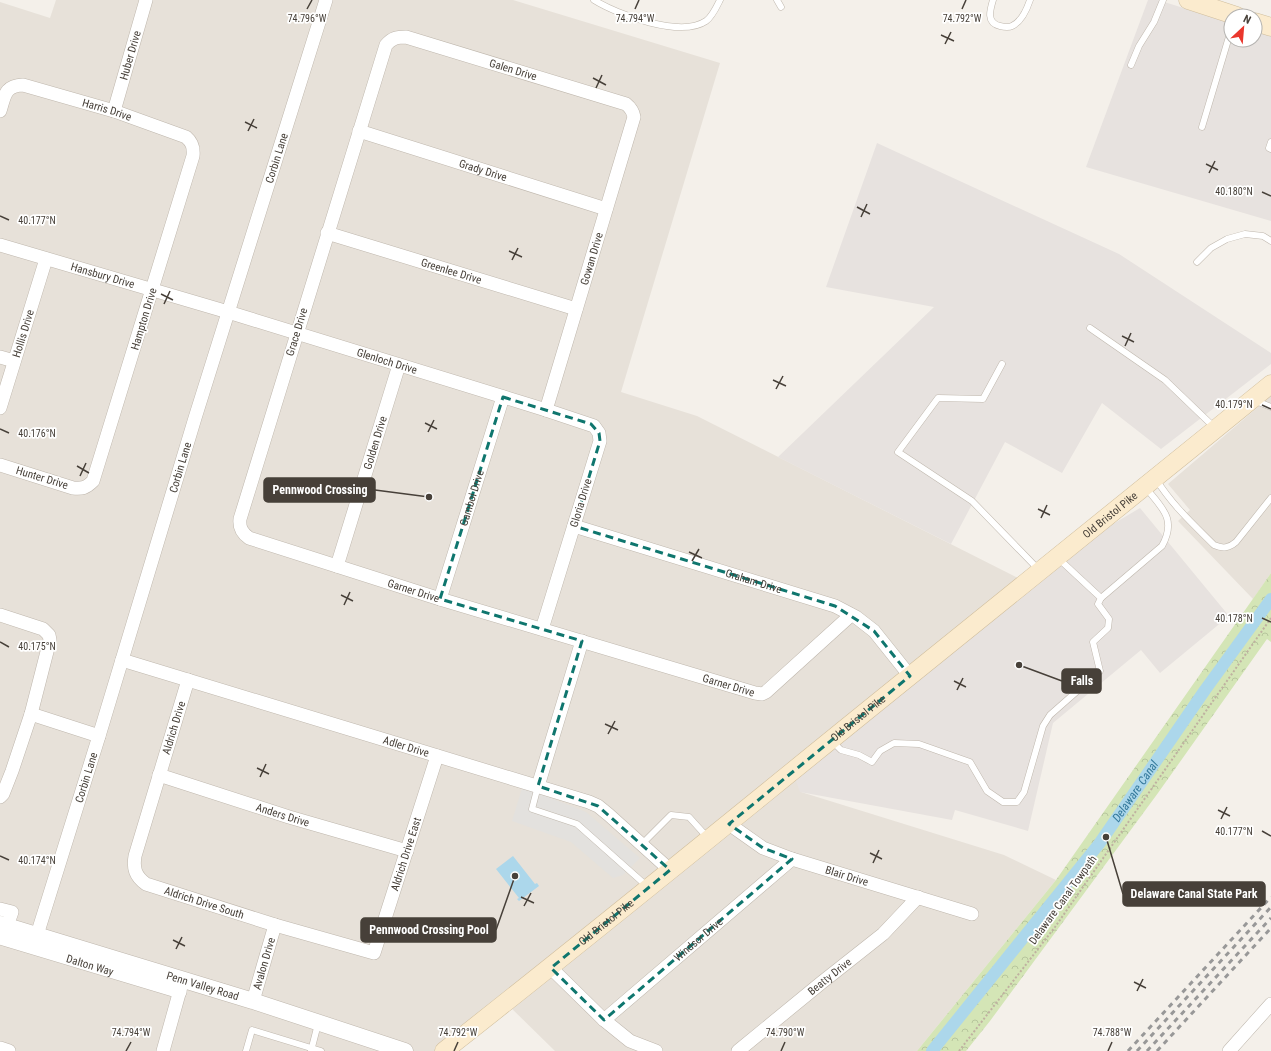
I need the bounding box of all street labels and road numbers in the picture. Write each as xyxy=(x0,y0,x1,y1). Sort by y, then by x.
street label: Huber Drive xyxy=(117,29,143,81)
street label: Galen Drive xyxy=(488,57,538,83)
street label: Harris Drive xyxy=(81,96,133,123)
street label: Corbin Lane xyxy=(262,131,290,185)
street label: Grady Drive xyxy=(457,156,509,184)
street label: Gowan Drive xyxy=(577,231,605,287)
street label: Greenlee Drive xyxy=(419,256,483,286)
street label: Hansbury Drive xyxy=(69,260,136,291)
street label: Hampton Drive xyxy=(128,286,160,352)
street label: Grace Drive xyxy=(284,306,310,358)
street label: Hollis Drive xyxy=(9,308,37,359)
street label: Glenloch Drive xyxy=(355,346,419,376)
street label: Golden Drive xyxy=(361,415,389,471)
street label: Corbin Lane xyxy=(166,441,194,494)
street label: Hunter Drive xyxy=(14,464,70,492)
street label: Gambol Drive xyxy=(457,468,486,527)
street label: Gloria Drive xyxy=(567,477,595,529)
street label: Old Bristol Pike xyxy=(1080,489,1140,541)
street label: Graham Drive xyxy=(724,566,784,596)
street label: Garner Drive xyxy=(386,576,441,605)
street label: Garner Drive xyxy=(701,671,756,699)
street label: Old Bristol Pike xyxy=(828,692,888,744)
street label: Aldrich Drive xyxy=(160,700,188,756)
street label: Adler Drive xyxy=(382,733,431,760)
street label: Corbin Lane xyxy=(72,751,100,804)
street label: Anders Drive xyxy=(254,800,311,829)
street label: Aldrich Drive East xyxy=(388,816,424,893)
street label: Delaware Canal Towpath xyxy=(1026,853,1100,947)
street label: Blair Drive xyxy=(824,863,870,888)
street label: Aldrich Drive South xyxy=(163,884,246,921)
street label: Old Bristol Pike xyxy=(576,896,636,948)
street label: Windsor Drive xyxy=(671,915,725,964)
street label: Avalon Drive xyxy=(250,936,278,991)
street label: Dalton Way xyxy=(65,952,116,978)
street label: Beatty Drive xyxy=(805,955,854,998)
street label: Penn Valley Road xyxy=(165,969,241,1003)

